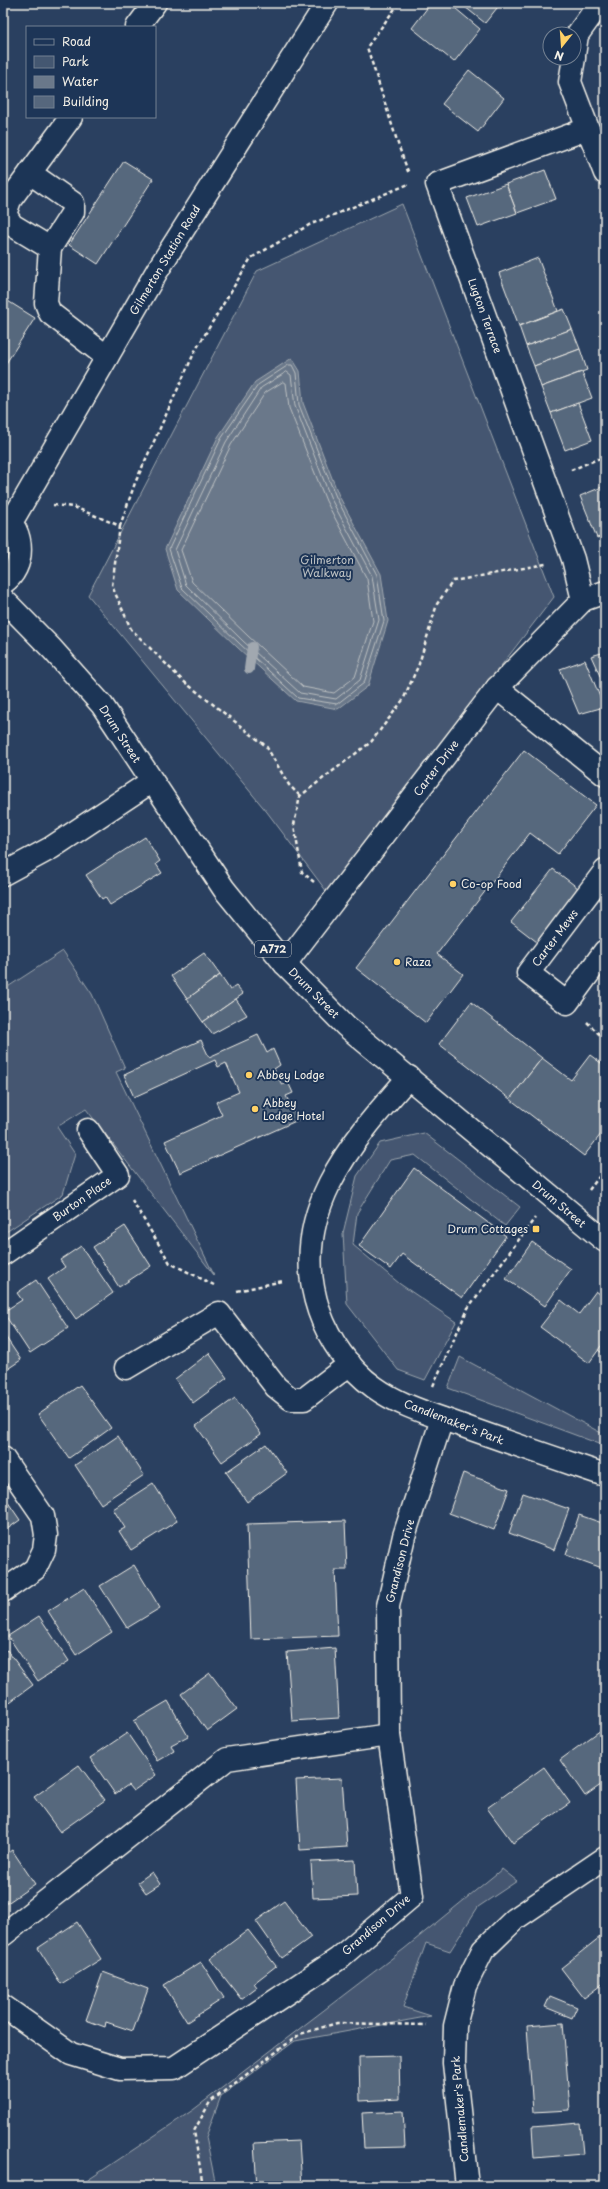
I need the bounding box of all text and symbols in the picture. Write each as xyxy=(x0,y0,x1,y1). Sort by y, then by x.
legend xyxy=(26,26,156,118)
north arrow xyxy=(542,26,582,66)
text: Road xyxy=(62,32,91,50)
text: N xyxy=(552,47,566,65)
text: Park xyxy=(62,52,89,70)
text: Water xyxy=(62,72,99,90)
text: Building xyxy=(62,92,109,110)
street label: Gilmerton Station Road xyxy=(125,201,204,318)
street label: Lugton Terrace xyxy=(464,276,507,356)
park label: Gilmerton Walkway xyxy=(300,551,354,581)
street label: Drum Street xyxy=(95,701,146,766)
street label: Carter Drive xyxy=(409,736,463,799)
place label: Co-op Food xyxy=(461,875,522,892)
marker: Co-op Food xyxy=(448,879,458,889)
street label: Carter Mews xyxy=(527,905,582,970)
road number: A772 xyxy=(255,941,291,957)
place label: Raza xyxy=(405,953,431,970)
marker: Raza xyxy=(392,957,402,967)
street label: Drum Street xyxy=(285,963,344,1022)
place label: Abbey Lodge xyxy=(257,1066,325,1083)
marker: Abbey Lodge xyxy=(244,1070,254,1080)
place label: Abbey Lodge Hotel xyxy=(263,1094,325,1124)
marker: Abbey Lodge Hotel xyxy=(250,1104,260,1114)
street label: Burton Place xyxy=(49,1172,115,1225)
street label: Drum Street xyxy=(529,1176,590,1232)
place label: Drum Cottages xyxy=(447,1220,528,1237)
marker: Drum Cottages xyxy=(531,1224,541,1234)
street label: Candlemaker's Park xyxy=(401,1395,507,1449)
street label: Grandison Drive xyxy=(381,1517,418,1604)
street label: Grandison Drive xyxy=(338,1890,414,1959)
street label: Candlemaker's Park xyxy=(446,2055,473,2163)

